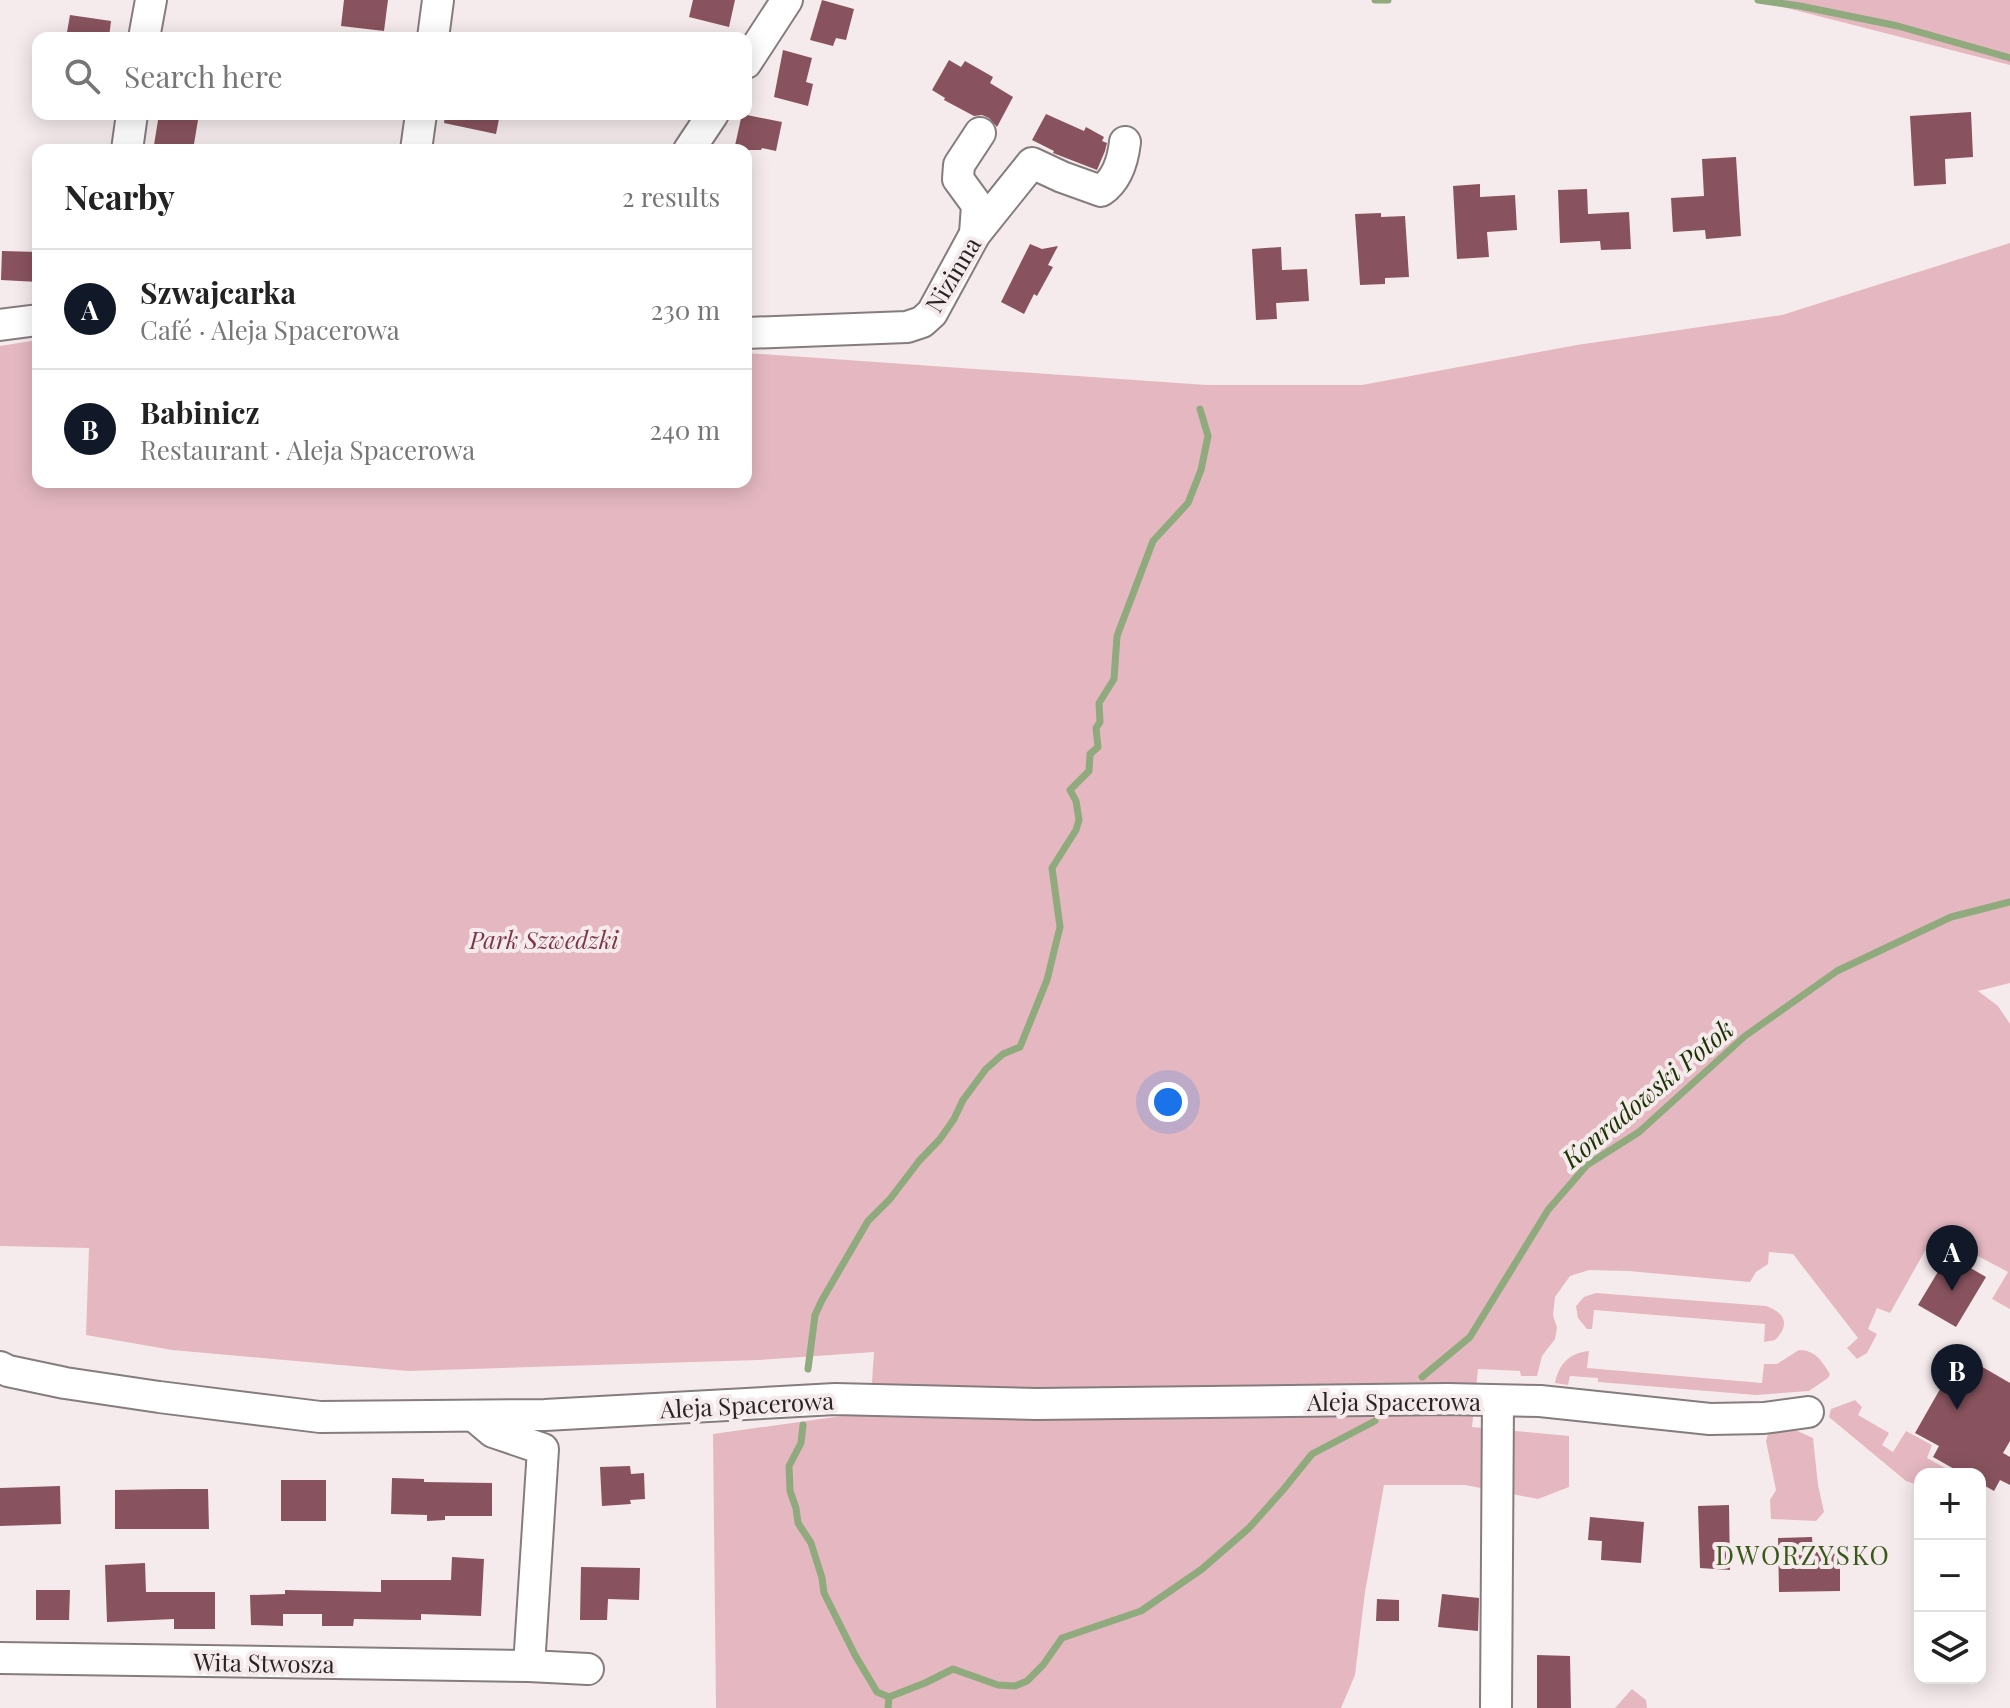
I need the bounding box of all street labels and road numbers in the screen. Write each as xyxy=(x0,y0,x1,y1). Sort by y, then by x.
street label: Nizinna xyxy=(917,230,987,318)
street label: Aleja Spacerowa xyxy=(658,1383,835,1425)
street label: Aleja Spacerowa xyxy=(1306,1385,1481,1417)
street label: Wita Stwosza xyxy=(192,1645,335,1679)

